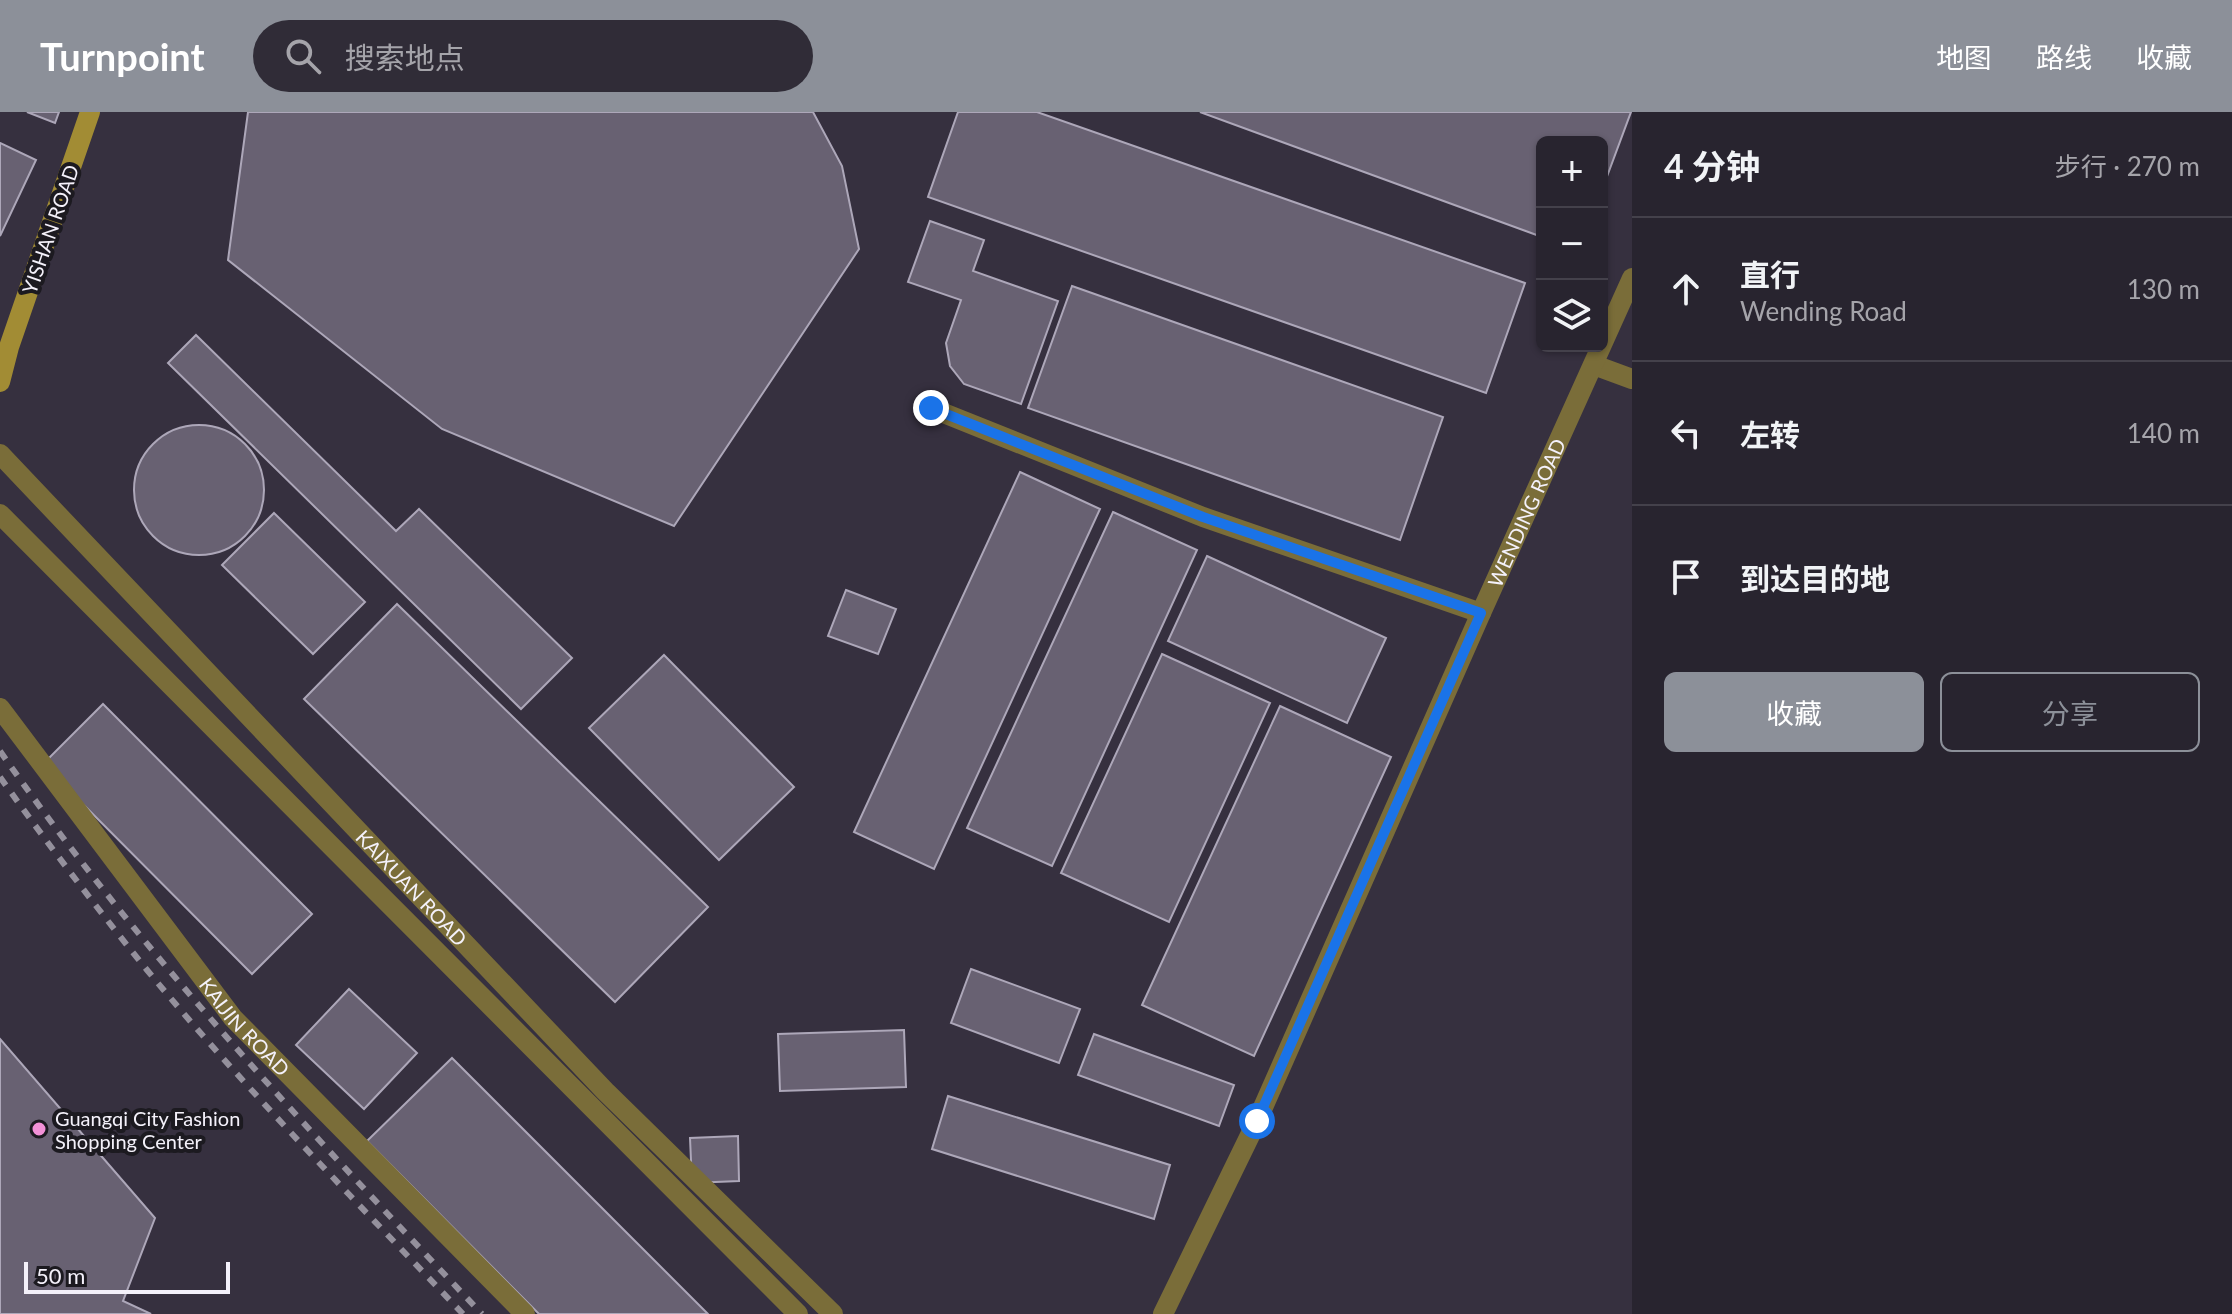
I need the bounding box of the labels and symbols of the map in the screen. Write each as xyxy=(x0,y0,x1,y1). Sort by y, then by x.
street label: YISHAN ROAD xyxy=(17,161,83,297)
route end xyxy=(913,390,949,426)
street label: WENDING ROAD xyxy=(1482,435,1570,591)
street label: KAIXUAN ROAD xyxy=(351,825,472,950)
street label: KAIJIN ROAD xyxy=(195,973,295,1081)
route start xyxy=(1239,1103,1275,1139)
place label: Guangqi City Fashion Shopping Center xyxy=(55,1106,240,1153)
marker: Guangqi City Fashion Shopping Center xyxy=(30,1120,48,1138)
scale bar xyxy=(24,1258,230,1294)

